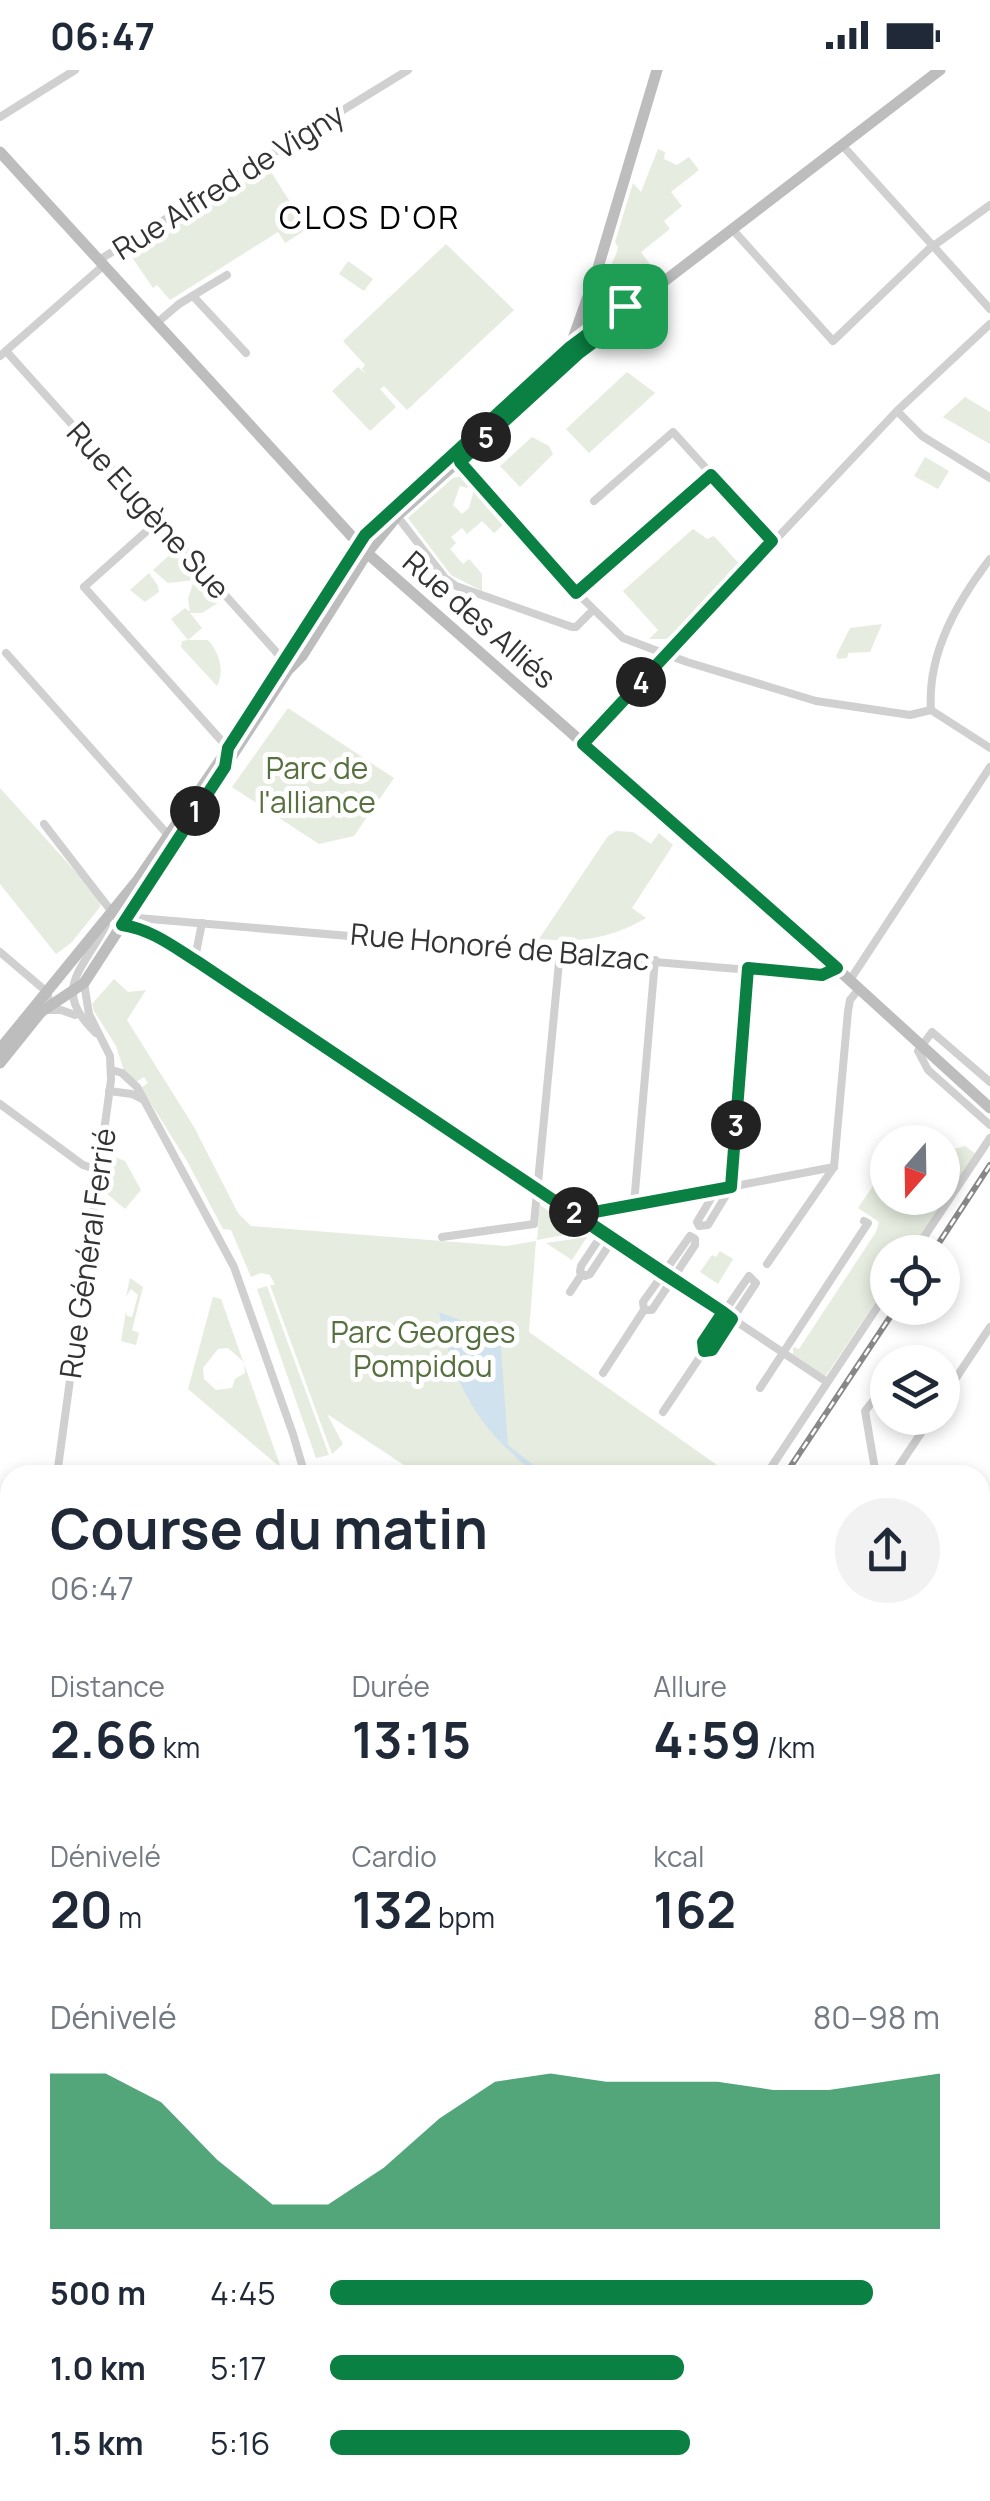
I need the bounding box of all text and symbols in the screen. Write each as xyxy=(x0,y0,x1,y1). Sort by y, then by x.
text: 06:47 xyxy=(50,9,155,61)
street label: Rue Alfred de Vigny xyxy=(105,93,352,269)
district label: CLOS D'OR xyxy=(279,195,461,239)
pin xyxy=(583,264,668,349)
icon: arrive xyxy=(598,279,653,334)
pin: 5 xyxy=(461,412,511,462)
street label: Rue Eugène Sue xyxy=(58,413,240,607)
text: 5 xyxy=(478,418,494,456)
street label: Rue des Alliés xyxy=(395,541,565,697)
pin: 4 xyxy=(616,657,666,707)
text: 4 xyxy=(632,663,650,701)
park label: Parc de l'alliance xyxy=(258,747,376,822)
pin: 1 xyxy=(170,786,220,836)
text: 1 xyxy=(189,792,201,830)
street label: Rue Honoré de Balzac xyxy=(349,913,651,979)
pin: 3 xyxy=(711,1100,761,1150)
text: 3 xyxy=(728,1106,744,1144)
street label: Rue Général Ferrié xyxy=(49,1125,125,1381)
north arrow xyxy=(870,1125,960,1215)
map controls xyxy=(870,1125,960,1435)
pin: 2 xyxy=(549,1187,599,1237)
text: 2 xyxy=(566,1193,582,1231)
button: locate xyxy=(870,1235,960,1325)
park label: Parc Georges Pompidou xyxy=(331,1311,515,1386)
button: layers xyxy=(870,1345,960,1435)
text: Course du matin xyxy=(50,1490,488,1566)
button: share xyxy=(835,1498,940,1603)
text: 06:47 xyxy=(50,1566,134,1610)
text: Distance xyxy=(50,1667,165,1705)
text: Durée xyxy=(352,1667,430,1705)
text: Allure xyxy=(653,1667,727,1705)
text: 2.66 xyxy=(50,1705,157,1773)
text: 13:15 xyxy=(352,1705,471,1773)
text: 4:59 xyxy=(653,1705,761,1773)
text: km xyxy=(157,1728,200,1766)
text: /km xyxy=(761,1728,815,1766)
text: Dénivelé xyxy=(50,1837,161,1875)
text: Cardio xyxy=(352,1837,437,1875)
text: kcal xyxy=(653,1837,704,1875)
text: 20 xyxy=(50,1875,113,1943)
text: 132 xyxy=(352,1875,432,1943)
text: 162 xyxy=(653,1875,736,1943)
text: m xyxy=(113,1898,142,1936)
text: bpm xyxy=(432,1898,495,1936)
text: Dénivelé xyxy=(50,1995,177,2039)
text: 80–98 m xyxy=(813,1995,940,2039)
text: 500 m xyxy=(50,2271,146,2315)
text: 4:45 xyxy=(210,2271,276,2315)
text: 1.0 km xyxy=(50,2346,146,2390)
text: 5:17 xyxy=(210,2346,267,2390)
text: 1.5 km xyxy=(50,2421,144,2465)
text: 5:16 xyxy=(210,2421,270,2465)

